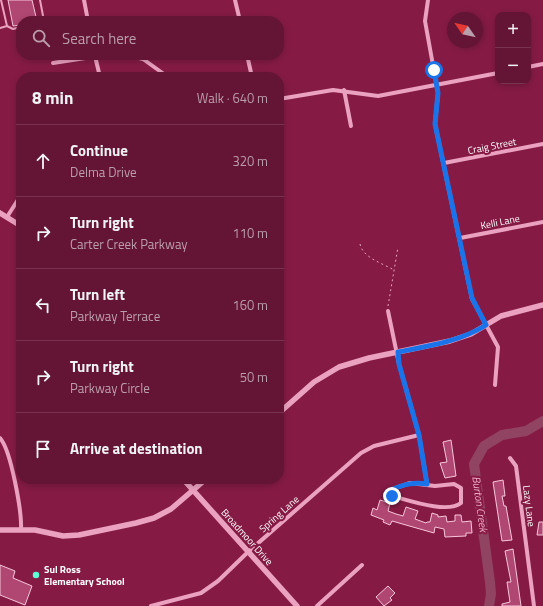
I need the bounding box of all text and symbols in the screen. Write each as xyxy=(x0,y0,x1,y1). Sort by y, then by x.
north arrow xyxy=(447,12,483,48)
map controls xyxy=(495,12,531,84)
button: + xyxy=(495,12,531,48)
search box xyxy=(16,16,284,60)
icon: search xyxy=(30,27,52,49)
text: Search here xyxy=(62,27,136,50)
button: − xyxy=(495,48,531,84)
route start xyxy=(425,61,443,79)
text: 8 min xyxy=(32,85,73,111)
text: Walk · 640 m xyxy=(197,88,268,108)
street label: Craig Street xyxy=(466,134,518,158)
text: Continue xyxy=(70,139,128,162)
icon: ahead xyxy=(32,150,54,172)
text: 320 m xyxy=(232,151,268,171)
text: Delma Drive xyxy=(70,162,137,182)
text: Turn right xyxy=(70,211,134,234)
street label: Kelli Lane xyxy=(479,211,521,233)
icon: right xyxy=(32,222,54,244)
text: 110 m xyxy=(232,223,268,243)
text: Carter Creek Parkway xyxy=(70,234,188,254)
text: Turn left xyxy=(70,283,125,306)
icon: left xyxy=(32,294,54,316)
text: 160 m xyxy=(232,295,268,315)
text: Parkway Terrace xyxy=(70,306,160,326)
text: Turn right xyxy=(70,355,134,378)
icon: right xyxy=(32,366,54,388)
text: 50 m xyxy=(240,367,268,387)
text: Parkway Circle xyxy=(70,378,150,398)
text: Arrive at destination xyxy=(70,437,203,460)
icon: arrive xyxy=(32,438,54,460)
water label: Burton Creek xyxy=(468,475,492,534)
street label: Lazy Lane xyxy=(519,484,539,528)
route end xyxy=(383,487,401,505)
street label: Spring Lane xyxy=(256,492,302,536)
street label: Broadmoor Drive xyxy=(217,505,277,569)
place label: Sul Ross Elementary School xyxy=(44,562,125,589)
marker: Sul Ross Elementary School xyxy=(31,570,41,580)

